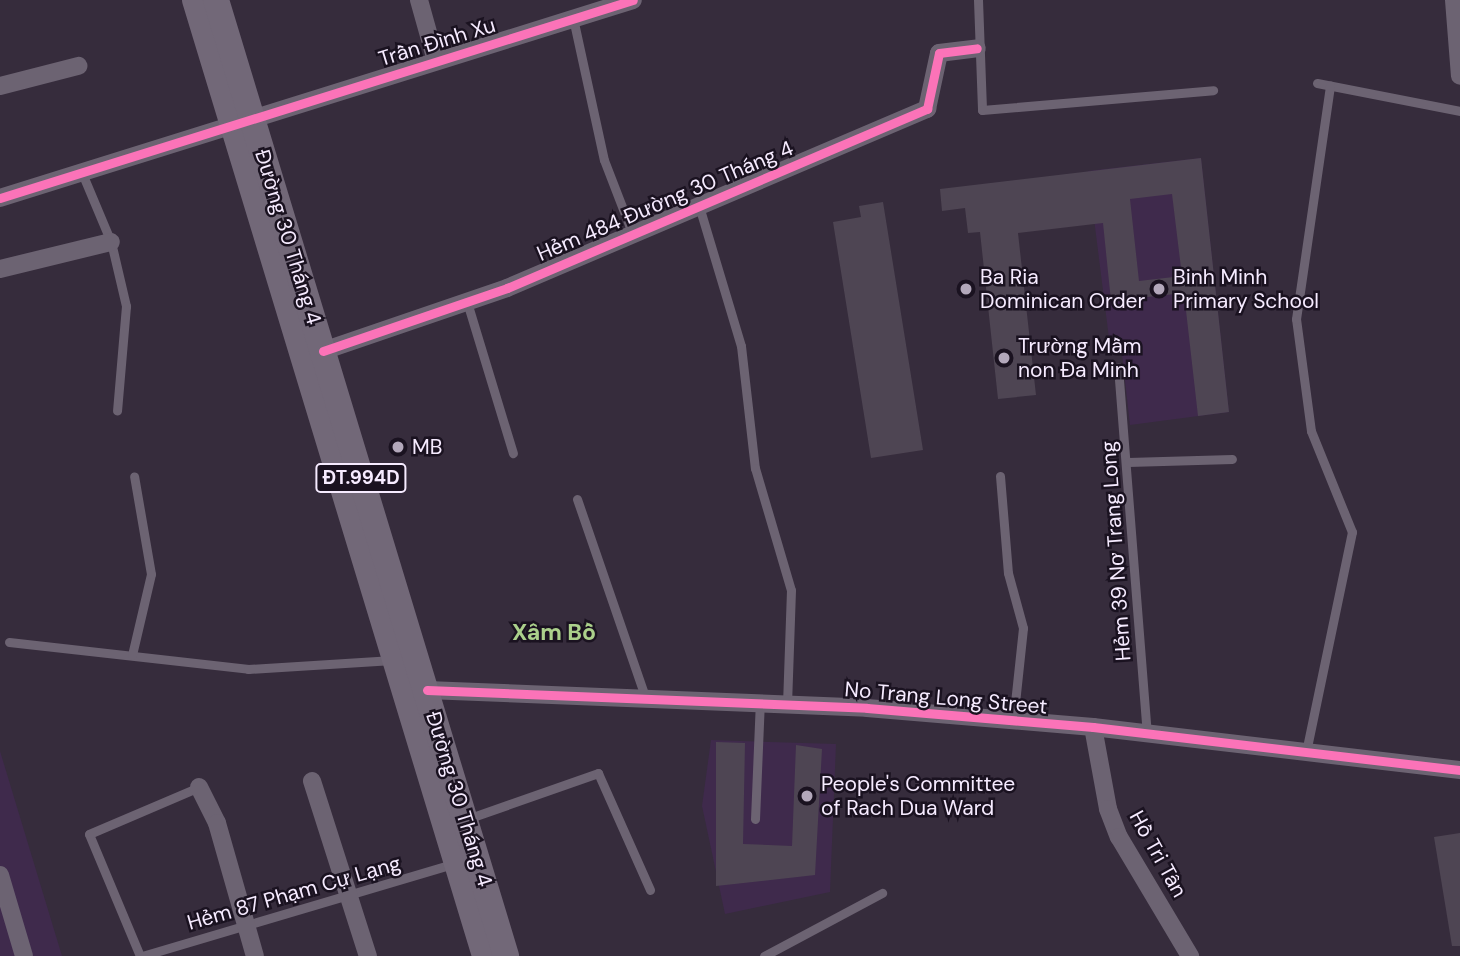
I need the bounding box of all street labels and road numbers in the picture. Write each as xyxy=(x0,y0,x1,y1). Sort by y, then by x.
street label: Trần Đình Xu xyxy=(375,12,499,72)
street label: Hẻm 484 Đường 30 Tháng 4 xyxy=(533,135,797,267)
street label: Đường 30 Tháng 4 xyxy=(249,146,327,328)
street label: Hẻm 39 Nơ Trang Long xyxy=(1096,440,1136,662)
road number: ĐT.994D xyxy=(314,463,408,494)
street label: No Trang Long Street xyxy=(843,677,1049,719)
street label: Đường 30 Tháng 4 xyxy=(420,708,498,890)
street label: Hồ Tri Tân xyxy=(1124,806,1192,902)
street label: Hẻm 87 Phạm Cự Lạng xyxy=(184,850,404,936)

